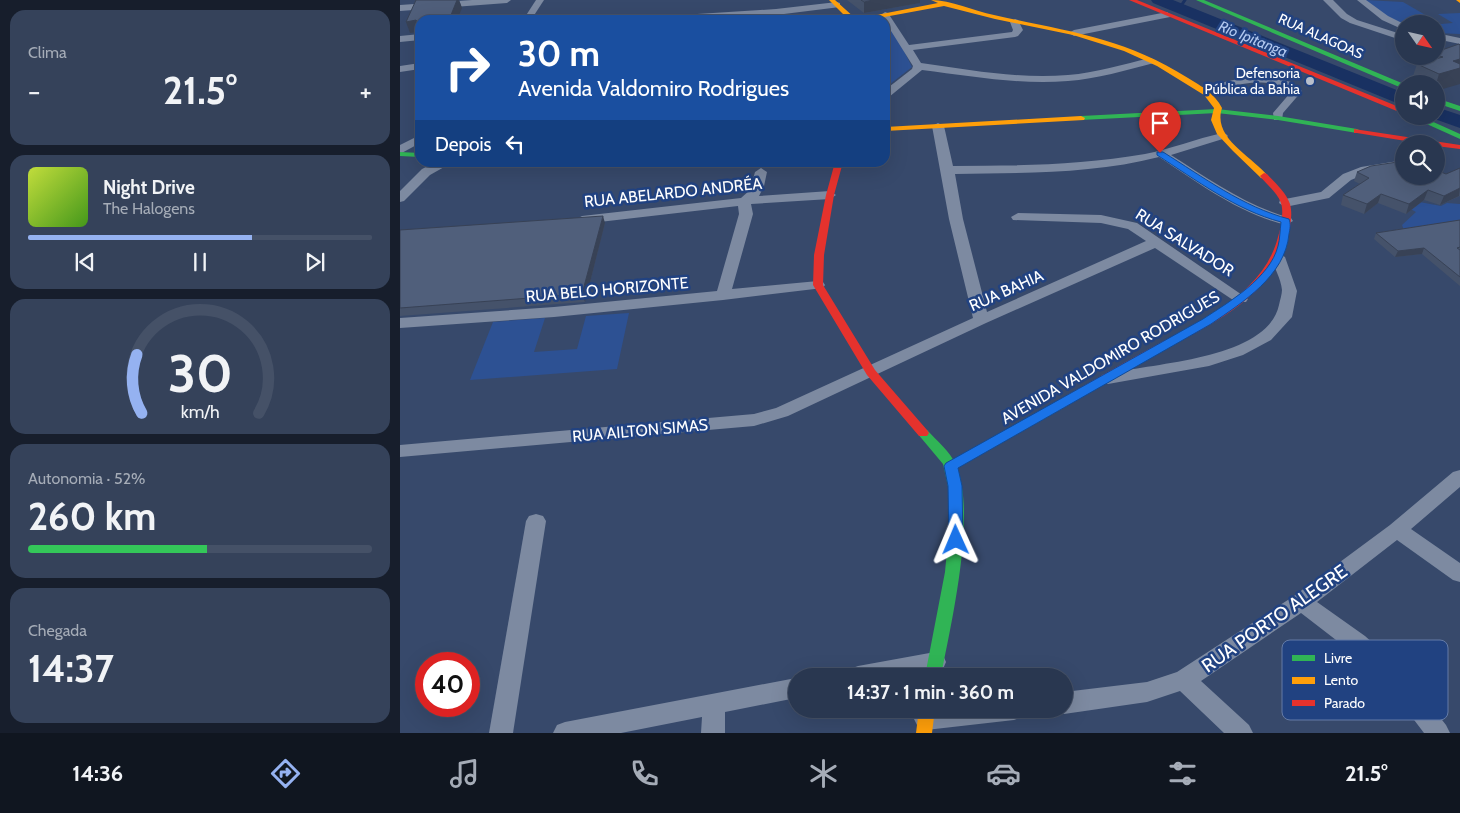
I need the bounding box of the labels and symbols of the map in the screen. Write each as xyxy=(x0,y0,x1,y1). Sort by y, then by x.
street label: RUA ALAGOAS xyxy=(1276,9,1366,63)
north arrow xyxy=(1395,15,1445,65)
water label: Rio Ipitanga xyxy=(1216,17,1290,61)
place label: Defensoria Pública da Bahia xyxy=(1204,64,1300,98)
marker: Defensoria Pública da Bahia xyxy=(1304,75,1316,87)
pin xyxy=(1139,102,1181,153)
street label: RUA ABELARDO ANDRÉA xyxy=(583,174,763,211)
street label: RUA SALVADOR xyxy=(1132,205,1238,280)
street label: RUA BAHIA xyxy=(966,266,1046,315)
street label: RUA BELO HORIZONTE xyxy=(525,273,689,306)
street label: AVENIDA VALDOMIRO RODRIGUES xyxy=(998,287,1223,428)
street label: RUA AILTON SIMAS xyxy=(571,415,709,446)
position arrow xyxy=(929,513,981,565)
street label: RUA PORTO ALEGRE xyxy=(1197,560,1352,677)
legend xyxy=(1282,640,1448,720)
text: Livre xyxy=(1324,649,1352,667)
speed limit sign: 40 xyxy=(415,652,480,717)
text: Lento xyxy=(1324,671,1358,689)
text: Parado xyxy=(1324,694,1365,712)

